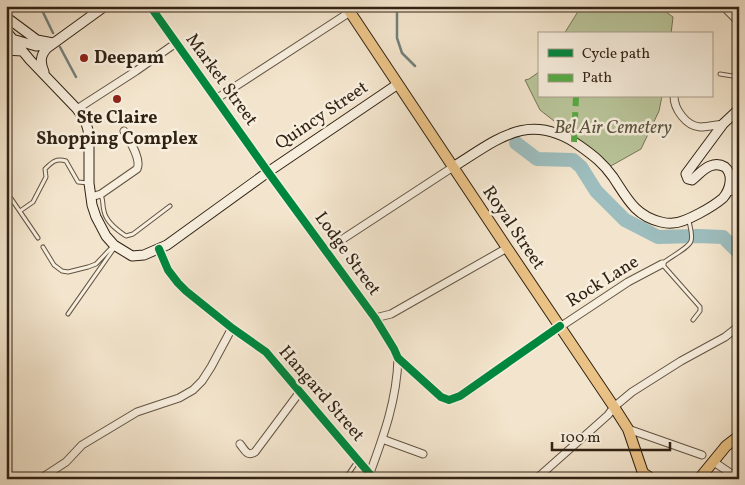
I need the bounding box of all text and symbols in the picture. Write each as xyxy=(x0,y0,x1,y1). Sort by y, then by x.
street label: Market Street xyxy=(179,29,263,131)
legend xyxy=(538,32,712,98)
text: Cycle path xyxy=(582,44,650,65)
place label: Deepam xyxy=(94,46,164,71)
marker: Deepam xyxy=(78,52,90,64)
text: Path xyxy=(582,68,612,89)
street label: Quincy Street xyxy=(270,76,374,156)
marker: Ste Claire Shopping Complex xyxy=(111,93,123,105)
place label: Ste Claire Shopping Complex xyxy=(36,106,198,152)
park label: Bel Air Cemetery xyxy=(554,116,672,141)
street label: Royal Street xyxy=(476,181,550,275)
street label: Lodge Street xyxy=(308,207,386,301)
street label: Rock Lane xyxy=(562,250,644,314)
street label: Hangard Street xyxy=(272,341,370,447)
scale bar xyxy=(552,420,670,452)
text: 100 m xyxy=(560,428,600,449)

